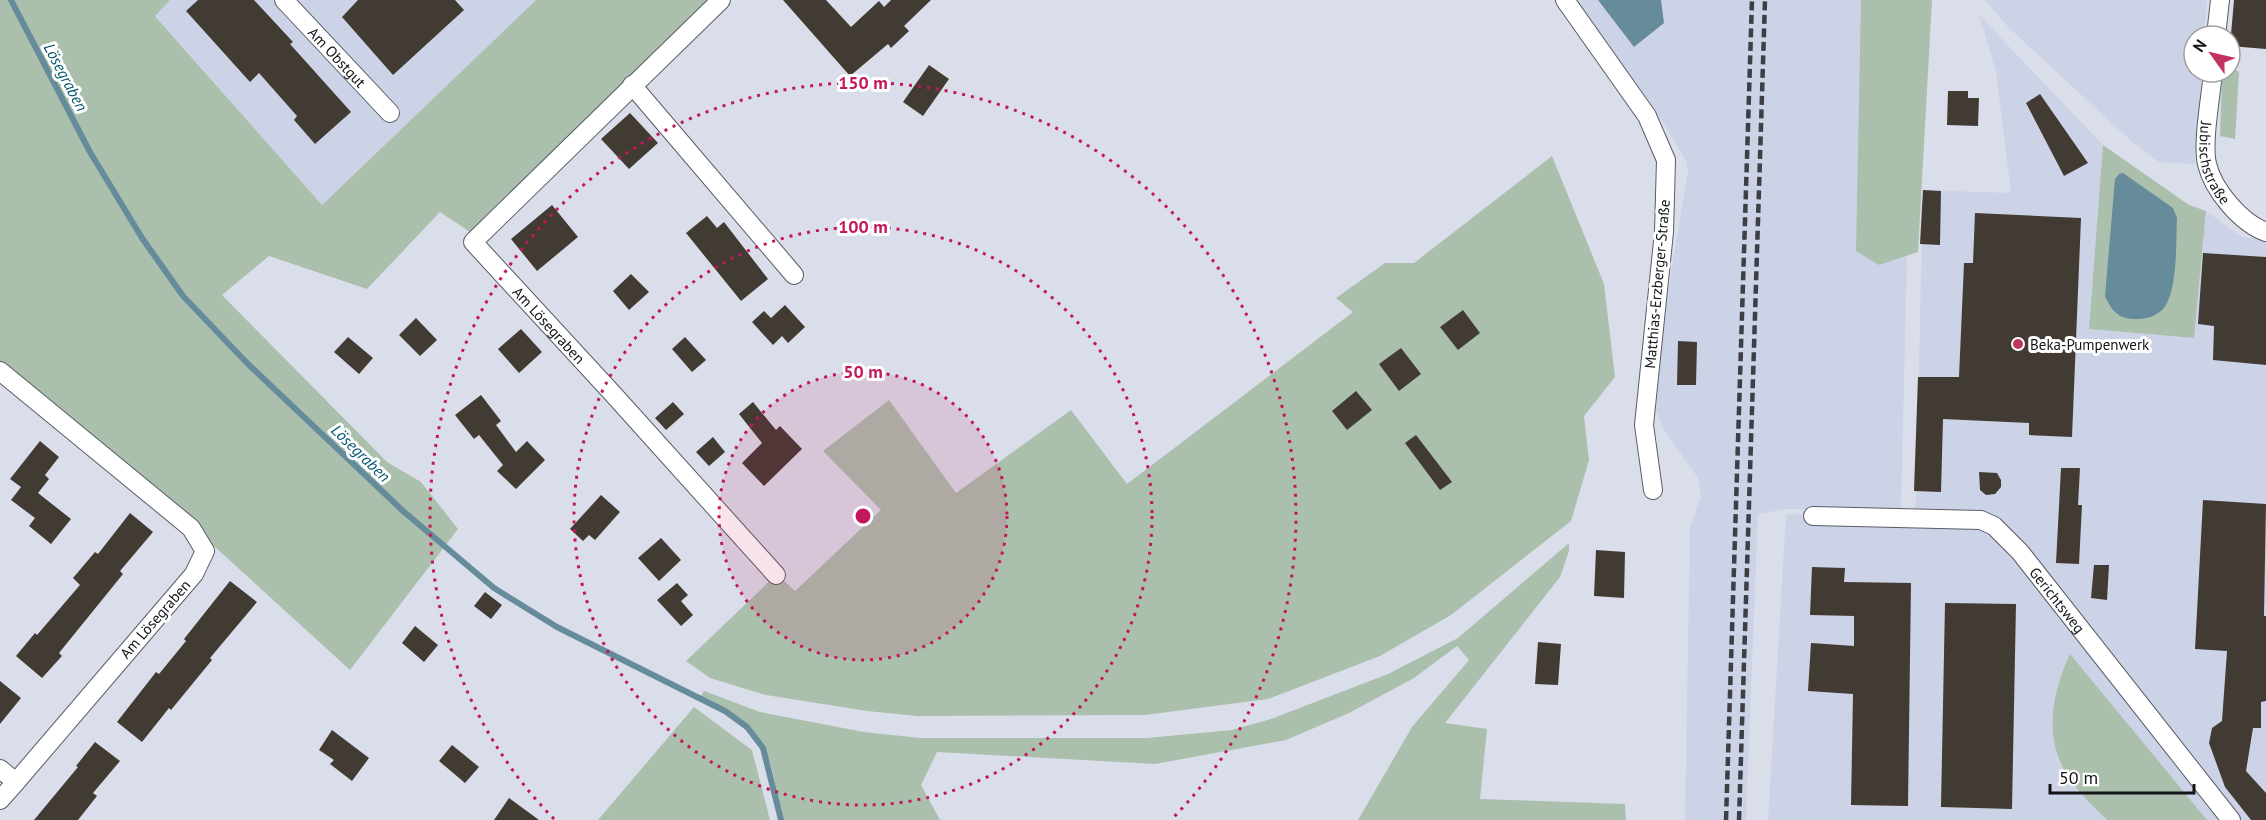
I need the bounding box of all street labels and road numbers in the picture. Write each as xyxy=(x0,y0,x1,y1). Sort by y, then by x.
street label: Am Obstgut xyxy=(304,23,370,91)
street label: Jubischstraße xyxy=(2196,120,2235,208)
street label: Matthias-Erzberger-Straße xyxy=(1640,199,1674,369)
street label: Am Lösegraben xyxy=(509,282,589,367)
street label: Gerichtsweg xyxy=(2026,563,2089,637)
street label: Am Lösegraben xyxy=(116,576,194,662)

